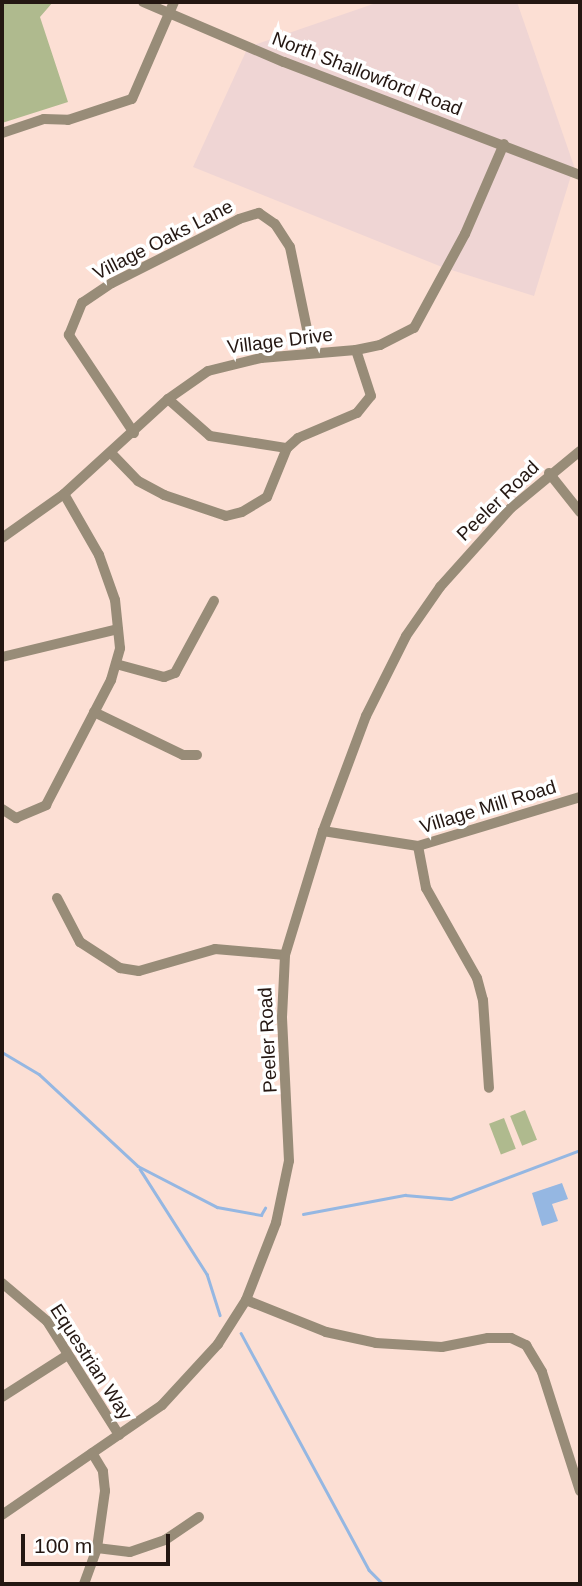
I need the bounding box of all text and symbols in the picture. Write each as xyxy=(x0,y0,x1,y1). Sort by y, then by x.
street label: North Shallowford Road xyxy=(269,27,465,121)
street label: Village Oaks Lane xyxy=(89,195,237,285)
street label: Village Drive xyxy=(226,323,334,359)
street label: Peeler Road xyxy=(452,456,544,546)
street label: Village Mill Road xyxy=(417,775,559,839)
street label: Peeler Road xyxy=(254,987,282,1093)
street label: Equestrian Way xyxy=(45,1300,137,1424)
scale bar xyxy=(24,1520,173,1564)
text: 100 m xyxy=(34,1534,92,1557)

